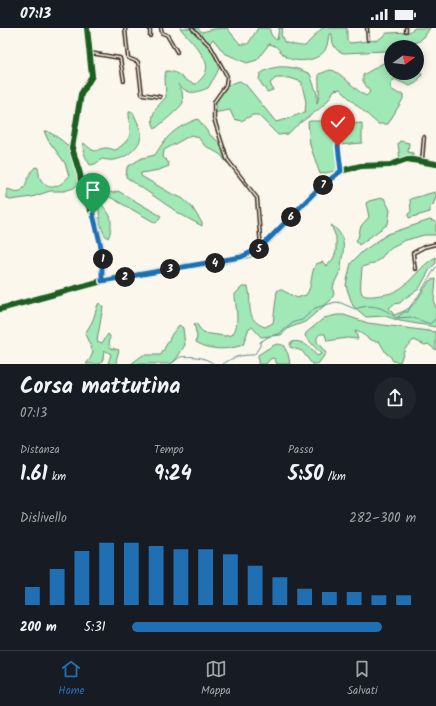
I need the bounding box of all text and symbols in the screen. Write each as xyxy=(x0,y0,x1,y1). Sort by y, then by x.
text: 07:13 xyxy=(20,2,51,26)
north arrow xyxy=(384,40,424,80)
map controls xyxy=(384,40,424,80)
pin xyxy=(321,105,355,146)
icon: check xyxy=(327,111,349,133)
pin xyxy=(76,173,110,214)
pin: 7 xyxy=(313,175,333,195)
text: 7 xyxy=(320,176,326,194)
icon: arrive xyxy=(82,179,104,201)
pin: 6 xyxy=(281,207,301,227)
text: 6 xyxy=(288,208,294,226)
pin: 5 xyxy=(249,239,269,259)
text: 5 xyxy=(256,240,262,258)
pin: 1 xyxy=(93,249,113,269)
text: 1 xyxy=(101,250,105,268)
pin: 4 xyxy=(205,253,225,273)
text: 4 xyxy=(212,254,218,272)
pin: 3 xyxy=(160,259,180,279)
text: 3 xyxy=(167,260,173,278)
pin: 2 xyxy=(115,267,135,287)
text: 2 xyxy=(122,268,128,286)
text: Corsa mattutina xyxy=(20,370,180,405)
button: share xyxy=(374,377,416,419)
text: 07:13 xyxy=(20,403,47,424)
text: Distanza xyxy=(20,441,60,459)
text: Tempo xyxy=(154,441,184,459)
text: Passo xyxy=(288,441,314,459)
text: 1.61 xyxy=(20,459,48,491)
text: 9:24 xyxy=(154,459,192,491)
text: 5:50 xyxy=(288,459,323,491)
text: km xyxy=(48,468,66,486)
text: /km xyxy=(323,468,346,486)
text: Dislivello xyxy=(20,508,67,529)
text: 282–300 m xyxy=(349,508,416,529)
text: 200 m xyxy=(20,617,57,638)
text: 5:31 xyxy=(84,617,106,638)
tab: Home xyxy=(58,658,84,700)
tab: Mappa xyxy=(201,658,231,700)
tab: Salvati xyxy=(347,658,378,700)

